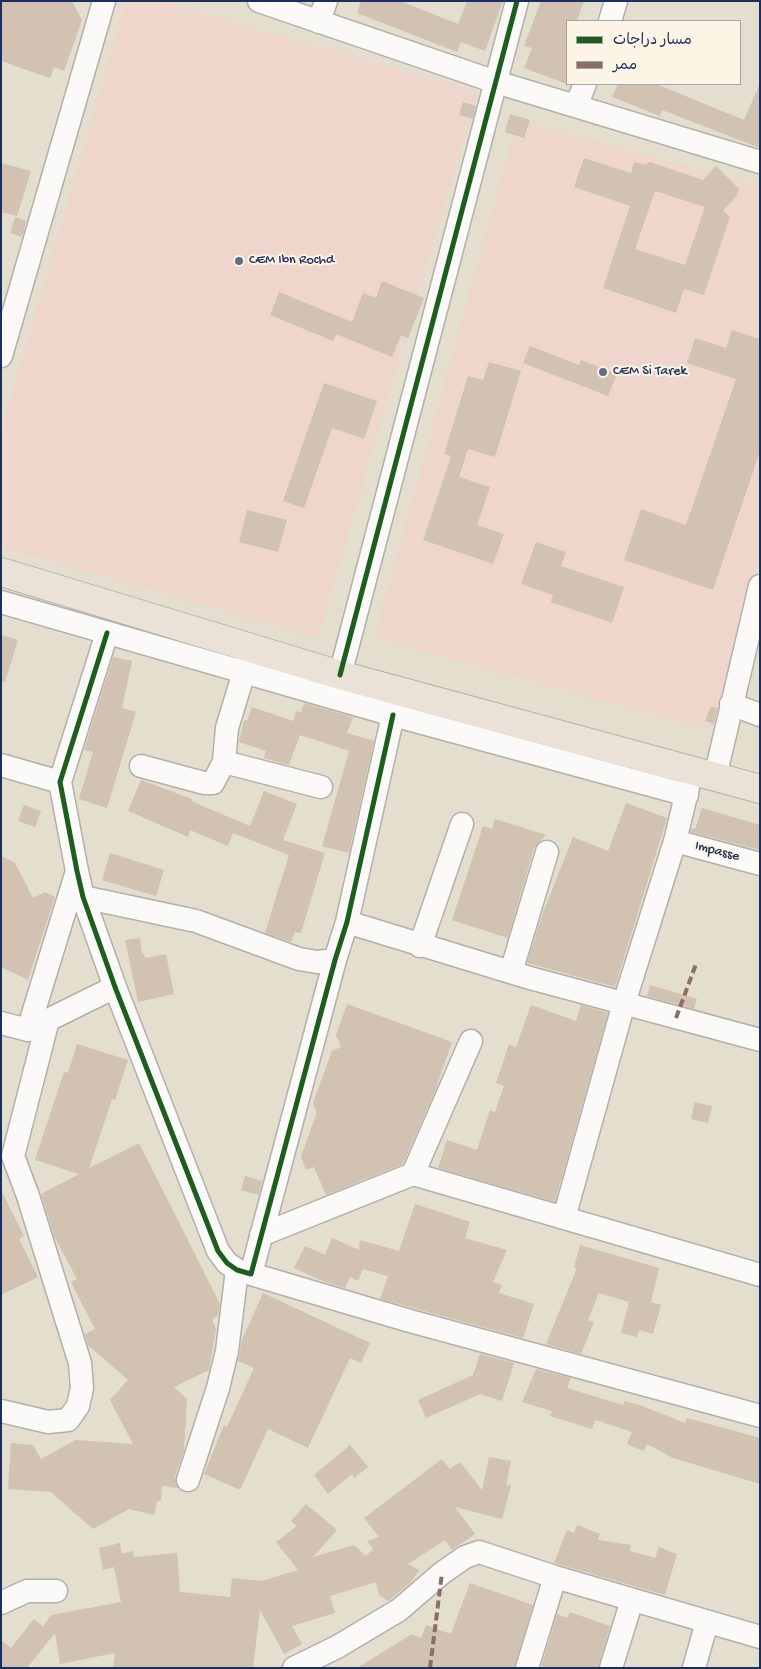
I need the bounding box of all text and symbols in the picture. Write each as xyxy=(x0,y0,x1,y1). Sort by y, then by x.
legend xyxy=(566,20,741,85)
text: مسار دراجات xyxy=(613,32,692,50)
text: ممر xyxy=(613,57,637,75)
place label: CEM Ibn Rochd xyxy=(249,253,334,269)
marker: CEM Ibn Rochd xyxy=(233,255,245,267)
place label: CEM Si Tarek xyxy=(613,364,687,380)
marker: CEM Si Tarek xyxy=(597,366,609,378)
street label: Impasse xyxy=(693,838,741,866)

